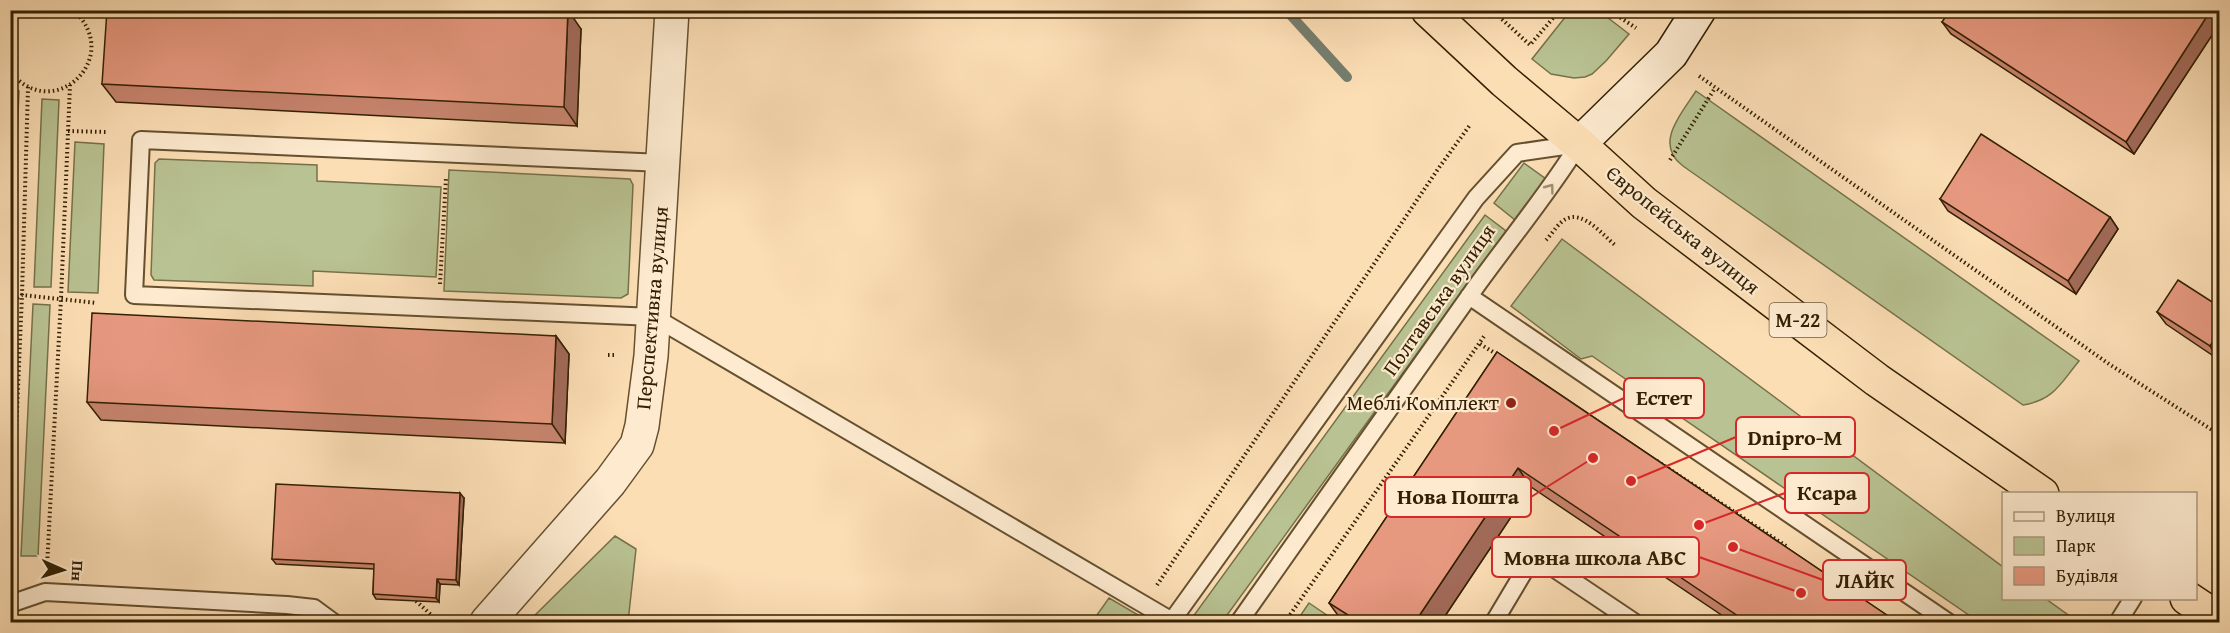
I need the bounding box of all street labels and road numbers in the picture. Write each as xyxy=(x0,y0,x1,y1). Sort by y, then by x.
street label: Європейська вулиця xyxy=(1600,158,1767,302)
street label: Перспективна вулиця xyxy=(627,205,676,411)
street label: Полтавська вулиця xyxy=(1375,217,1503,382)
road number: М-22 xyxy=(1770,303,1826,337)

